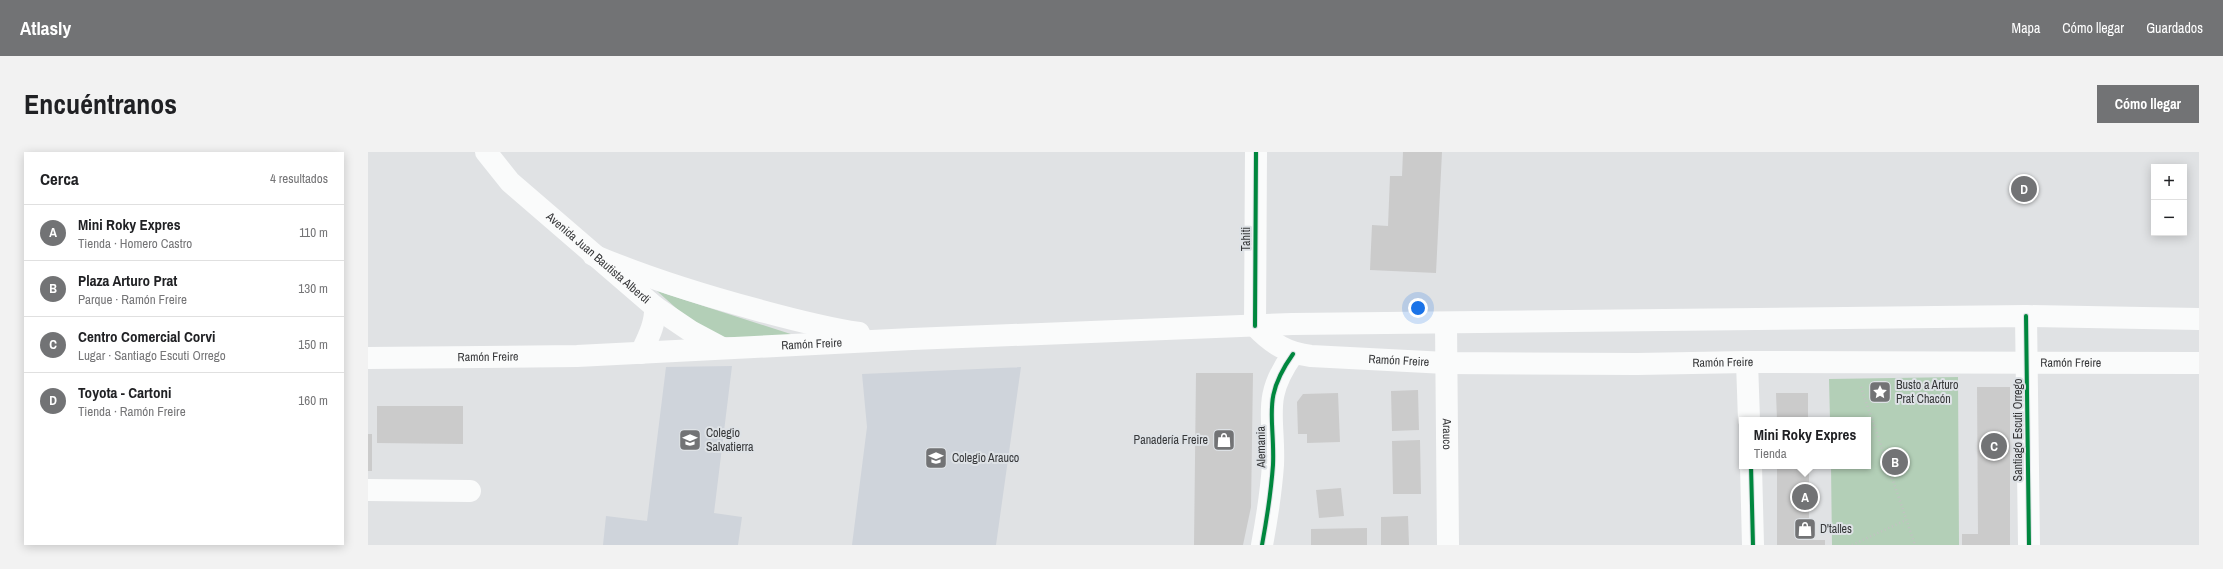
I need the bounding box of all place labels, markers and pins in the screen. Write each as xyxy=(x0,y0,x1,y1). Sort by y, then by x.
pin: D xyxy=(2011,174,2037,204)
place label: Busto a Arturo Prat Chacón xyxy=(1896,377,1958,407)
place icon: Busto a Arturo Prat Chacón xyxy=(1867,379,1893,405)
place label: Colegio Salvatierra xyxy=(706,425,754,455)
school or university icon: Colegio Salvatierra xyxy=(677,427,703,453)
shop icon: Panadería Freire xyxy=(1211,427,1237,453)
pin: C xyxy=(1981,431,2007,461)
place label: Panadería Freire xyxy=(1134,432,1208,448)
school or university icon: Colegio Arauco xyxy=(923,445,949,471)
pin: B xyxy=(1882,447,1908,477)
place label: Colegio Arauco xyxy=(952,450,1019,466)
pin: A xyxy=(1792,482,1818,512)
shop icon: D'talles xyxy=(1792,516,1818,542)
place label: D'talles xyxy=(1820,521,1852,537)

